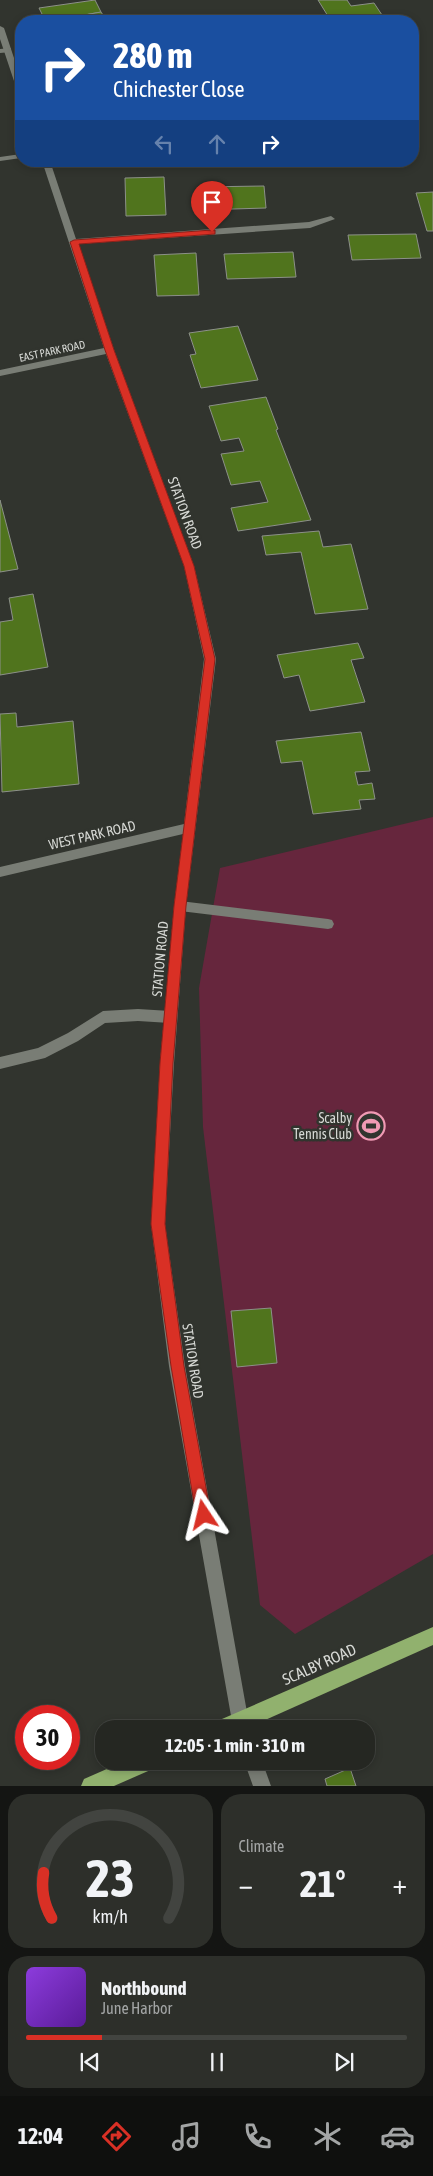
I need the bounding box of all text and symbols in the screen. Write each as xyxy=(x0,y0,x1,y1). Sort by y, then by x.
icon: right xyxy=(30,35,95,100)
text: 280 m xyxy=(113,35,192,75)
text: Chichester Close xyxy=(113,76,244,102)
icon: left xyxy=(150,130,178,158)
icon: ahead xyxy=(203,130,231,158)
icon: right xyxy=(256,130,284,158)
pin xyxy=(191,181,233,232)
icon: arrive xyxy=(198,188,226,216)
street label: EAST PARK ROAD xyxy=(18,338,86,364)
street label: STATION ROAD xyxy=(165,475,205,551)
street label: WEST PARK ROAD xyxy=(47,817,137,853)
street label: STATION ROAD xyxy=(149,921,171,997)
place label: Scalby Tennis Club xyxy=(293,1110,352,1142)
sports icon: Scalby Tennis Club xyxy=(356,1111,386,1141)
street label: STATION ROAD xyxy=(179,1322,207,1400)
position arrow xyxy=(177,1488,229,1540)
street label: SCALBY ROAD xyxy=(279,1640,359,1688)
speed limit sign: 30 xyxy=(15,1705,80,1770)
text: 12:05 · 1 min · 310 m xyxy=(165,1734,305,1756)
text: Climate xyxy=(239,1837,284,1855)
text: 23 xyxy=(86,1848,135,1908)
text: 21° xyxy=(300,1862,346,1905)
text: − xyxy=(239,1868,253,1900)
text: + xyxy=(392,1868,407,1900)
text: km/h xyxy=(93,1906,128,1927)
text: Northbound xyxy=(101,1977,187,1999)
text: June Harbor xyxy=(101,1999,172,2017)
icon: previous xyxy=(76,2048,104,2076)
icon: pause xyxy=(203,2048,231,2076)
icon: next xyxy=(330,2048,358,2076)
icon: directions xyxy=(99,2119,134,2154)
icon: music xyxy=(169,2119,204,2154)
icon: phone xyxy=(240,2119,275,2154)
icon: climate xyxy=(310,2119,345,2154)
icon: car xyxy=(380,2119,415,2154)
text: 12:04 xyxy=(18,2123,63,2149)

